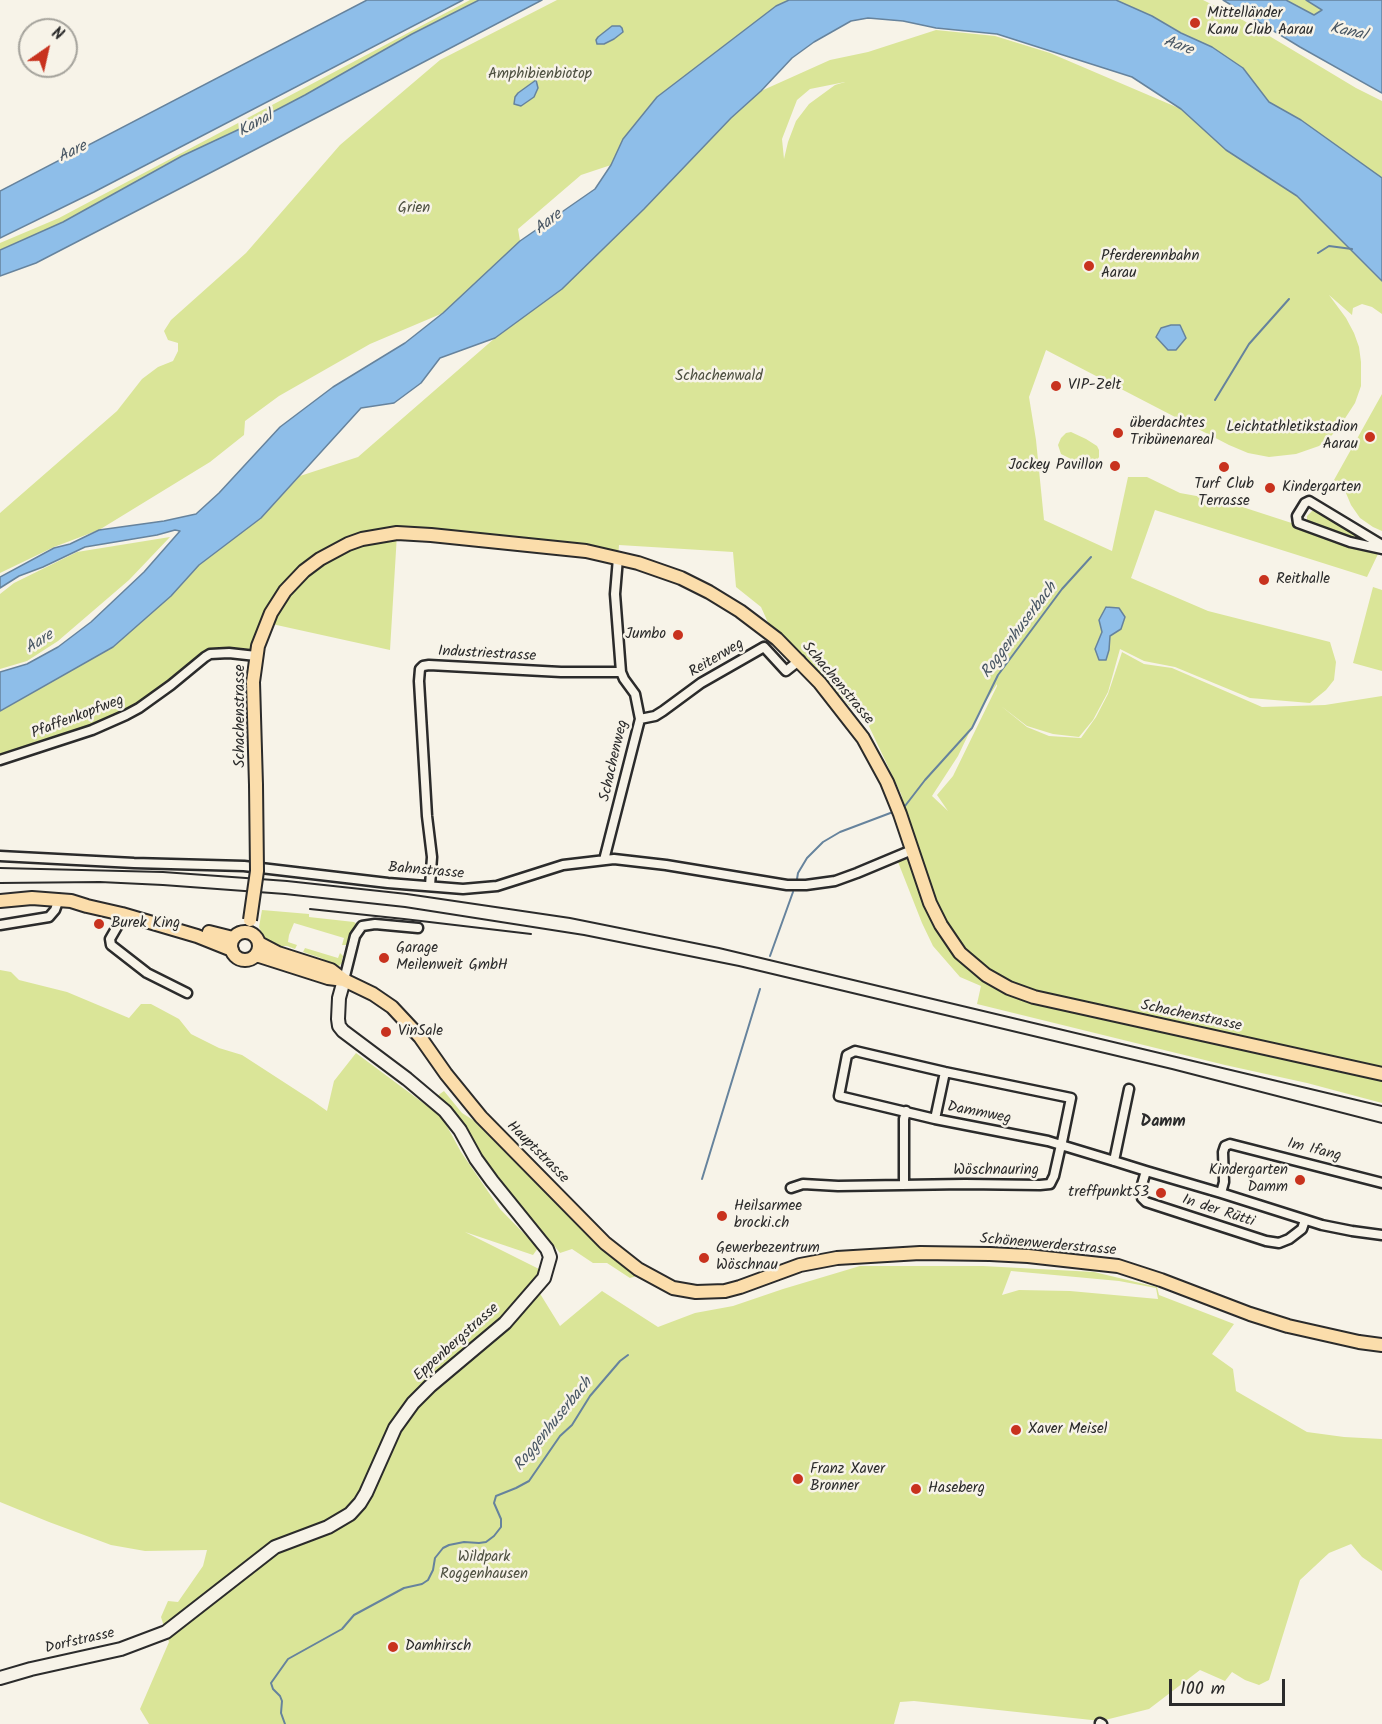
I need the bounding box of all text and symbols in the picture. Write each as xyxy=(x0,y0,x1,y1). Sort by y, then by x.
place label: Mittelländer Kanu Club Aarau xyxy=(1207,5,1313,40)
marker: Mittelländer Kanu Club Aarau xyxy=(1188,16,1202,30)
north arrow xyxy=(18,18,78,78)
water label: Kanal xyxy=(1328,20,1368,46)
text: N xyxy=(46,21,68,48)
water label: Aare xyxy=(1161,33,1195,61)
park label: Amphibienbiotop xyxy=(488,66,592,84)
water label: Kanal xyxy=(235,108,277,142)
water label: Aare xyxy=(55,138,91,168)
park label: Grien xyxy=(398,200,430,218)
water label: Aare xyxy=(531,206,567,240)
place label: Pferderennbahn Aarau xyxy=(1101,248,1199,283)
marker: Pferderennbahn Aarau xyxy=(1082,259,1096,273)
park label: Schachenwald xyxy=(675,368,763,386)
place label: VIP-Zelt xyxy=(1068,377,1121,395)
marker: VIP-Zelt xyxy=(1049,379,1063,393)
place label: überdachtes Tribünenareal xyxy=(1130,415,1214,450)
place label: Leichtathletikstadion Aarau xyxy=(1226,419,1358,454)
marker: überdachtes Tribünenareal xyxy=(1111,426,1125,440)
marker: Leichtathletikstadion Aarau xyxy=(1363,430,1377,444)
place label: Jockey Pavillon xyxy=(1008,457,1103,475)
marker: Jockey Pavillon xyxy=(1108,459,1122,473)
marker: Turf Club Terrasse xyxy=(1217,460,1231,474)
place label: Turf Club Terrasse xyxy=(1194,476,1254,511)
place label: Kindergarten xyxy=(1282,479,1361,497)
marker: Kindergarten xyxy=(1263,481,1277,495)
place label: Reithalle xyxy=(1276,571,1330,589)
marker: Reithalle xyxy=(1257,573,1271,587)
water label: Roggenhuserbach xyxy=(978,579,1062,683)
place label: Jumbo xyxy=(625,626,666,644)
water label: Aare xyxy=(22,627,58,659)
marker: Jumbo xyxy=(671,628,685,642)
street label: Reiterweg xyxy=(686,636,748,682)
street label: Schachenstrasse xyxy=(797,639,877,729)
street label: Industriestrasse xyxy=(437,643,537,667)
street label: Schachenstrasse xyxy=(232,665,250,767)
street label: Pfaffenkopfweg xyxy=(29,692,127,744)
street label: Schachenweg xyxy=(597,718,633,804)
street label: Bahnstrasse xyxy=(387,860,465,884)
place label: Burek King xyxy=(111,915,180,933)
marker: Burek King xyxy=(92,917,106,931)
place label: Garage Meilenweit GmbH xyxy=(396,940,508,975)
marker: Garage Meilenweit GmbH xyxy=(377,951,391,965)
street label: Schachenstrasse xyxy=(1139,997,1243,1037)
place label: VinSale xyxy=(398,1023,443,1041)
marker: VinSale xyxy=(379,1025,393,1039)
street label: Dammweg xyxy=(946,1099,1012,1129)
district label: Damm xyxy=(1140,1113,1186,1133)
street label: Hauptstrasse xyxy=(502,1118,572,1188)
street label: Im Ifang xyxy=(1285,1136,1343,1166)
street label: Wöschnauring xyxy=(953,1162,1039,1180)
place label: Kindergarten Damm xyxy=(1209,1162,1288,1197)
marker: Kindergarten Damm xyxy=(1293,1173,1307,1187)
place label: treffpunkt53 xyxy=(1068,1184,1149,1202)
marker: treffpunkt53 xyxy=(1154,1186,1168,1200)
street label: In der Rütti xyxy=(1180,1192,1256,1232)
place label: Heilsarmee brocki.ch xyxy=(734,1198,802,1233)
marker: Heilsarmee brocki.ch xyxy=(715,1209,729,1223)
street label: Schönenwerderstrasse xyxy=(979,1231,1117,1261)
place label: Gewerbezentrum Wöschnau xyxy=(716,1240,820,1275)
marker: Gewerbezentrum Wöschnau xyxy=(697,1251,711,1265)
street label: Eppenbergstrasse xyxy=(411,1300,503,1386)
water label: Roggenhuserbach xyxy=(510,1374,598,1476)
place label: Xaver Meisel xyxy=(1028,1421,1107,1439)
marker: Xaver Meisel xyxy=(1009,1423,1023,1437)
place label: Franz Xaver Bronner xyxy=(810,1461,885,1496)
marker: Franz Xaver Bronner xyxy=(791,1472,805,1486)
place label: Haseberg xyxy=(928,1480,985,1498)
marker: Haseberg xyxy=(909,1482,923,1496)
park label: Wildpark Roggenhausen xyxy=(440,1549,528,1584)
street label: Dorfstrasse xyxy=(43,1625,117,1659)
place label: Damhirsch xyxy=(405,1638,471,1656)
marker: Damhirsch xyxy=(386,1640,400,1654)
scale bar xyxy=(1172,1667,1288,1705)
text: 100 m xyxy=(1180,1675,1225,1704)

